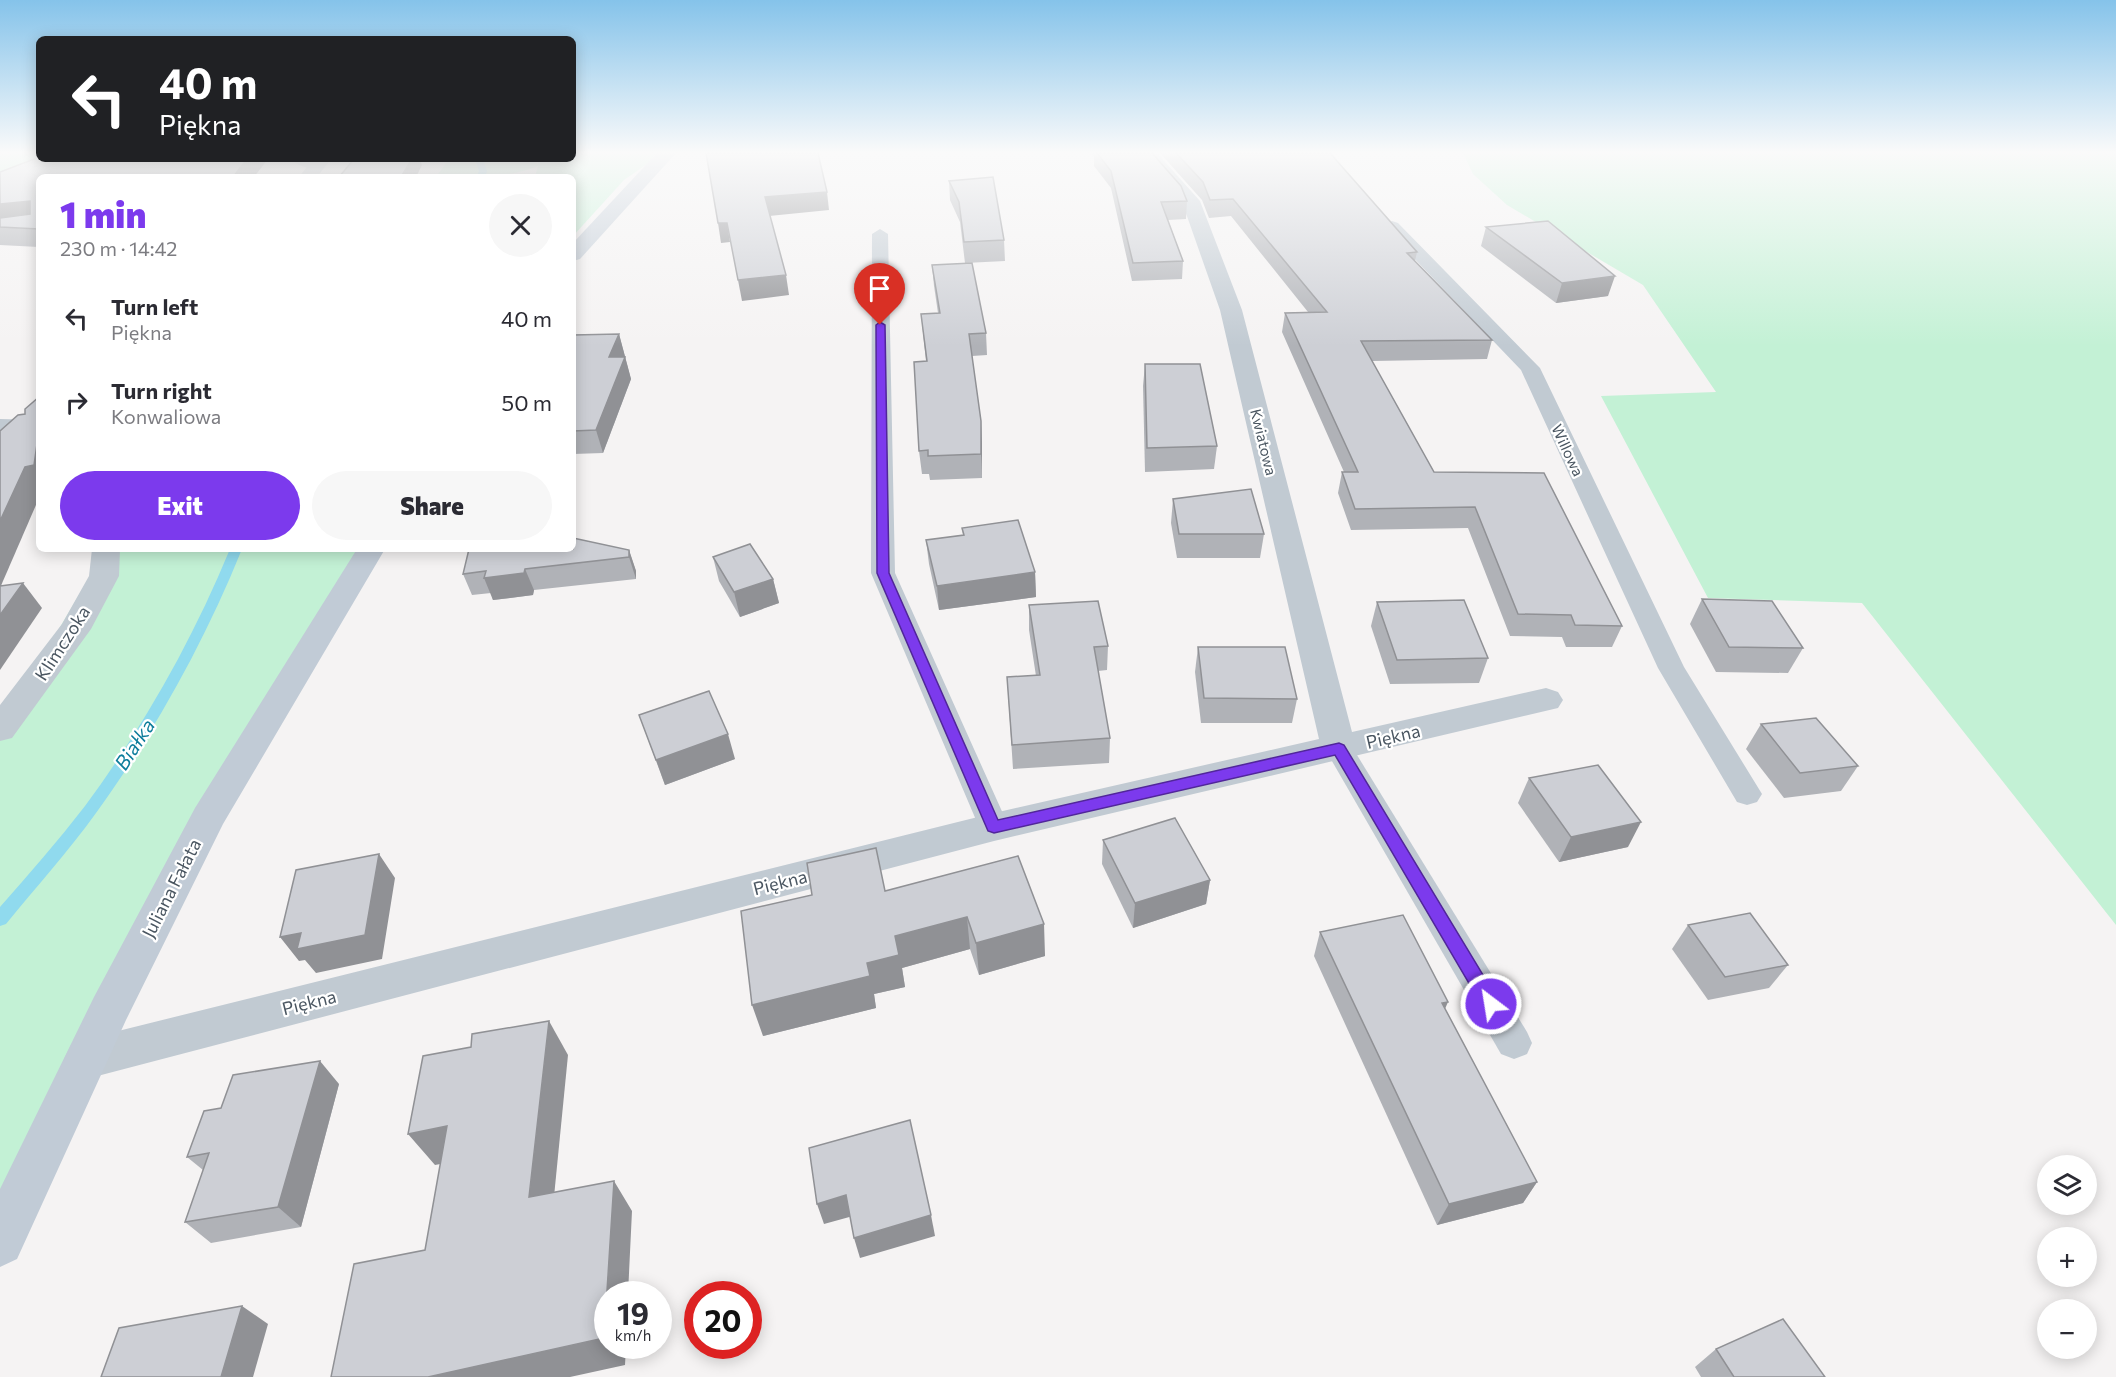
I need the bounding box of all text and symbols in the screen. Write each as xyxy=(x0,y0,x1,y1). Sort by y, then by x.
text: 40 m xyxy=(159,56,257,108)
icon: left xyxy=(60,60,138,138)
text: Piękna xyxy=(159,108,241,141)
text: 1 min xyxy=(60,191,146,235)
button: close xyxy=(489,194,552,257)
text: 230 m · 14:42 xyxy=(60,236,177,260)
pin xyxy=(854,263,905,325)
icon: arrive xyxy=(863,272,896,305)
text: Turn left xyxy=(111,293,198,320)
icon: left xyxy=(60,302,93,335)
text: 40 m xyxy=(501,305,552,332)
text: Piękna xyxy=(111,320,172,344)
text: Turn right xyxy=(111,377,212,404)
icon: right xyxy=(60,386,93,419)
text: 50 m xyxy=(502,389,552,416)
text: Konwaliowa xyxy=(111,404,221,428)
street label: Kwiatowa xyxy=(1247,407,1281,477)
street label: Willowa xyxy=(1548,421,1588,479)
button: Exit xyxy=(60,471,300,540)
button: Share xyxy=(312,471,552,540)
street label: Klimczoka xyxy=(30,601,94,685)
water label: Białka xyxy=(109,714,159,774)
street label: Piękna xyxy=(1364,719,1422,753)
street label: Juliana Fałata xyxy=(137,835,205,941)
street label: Piękna xyxy=(751,865,809,899)
position arrow xyxy=(1459,972,1523,1036)
street label: Piękna xyxy=(280,985,338,1019)
map controls xyxy=(2037,1155,2097,1359)
button: layers xyxy=(2037,1155,2097,1215)
button: + xyxy=(2037,1227,2097,1287)
speed limit sign: 20 xyxy=(684,1281,762,1359)
text: 19 xyxy=(617,1294,649,1331)
button: − xyxy=(2037,1299,2097,1359)
text: km/h xyxy=(615,1326,651,1344)

